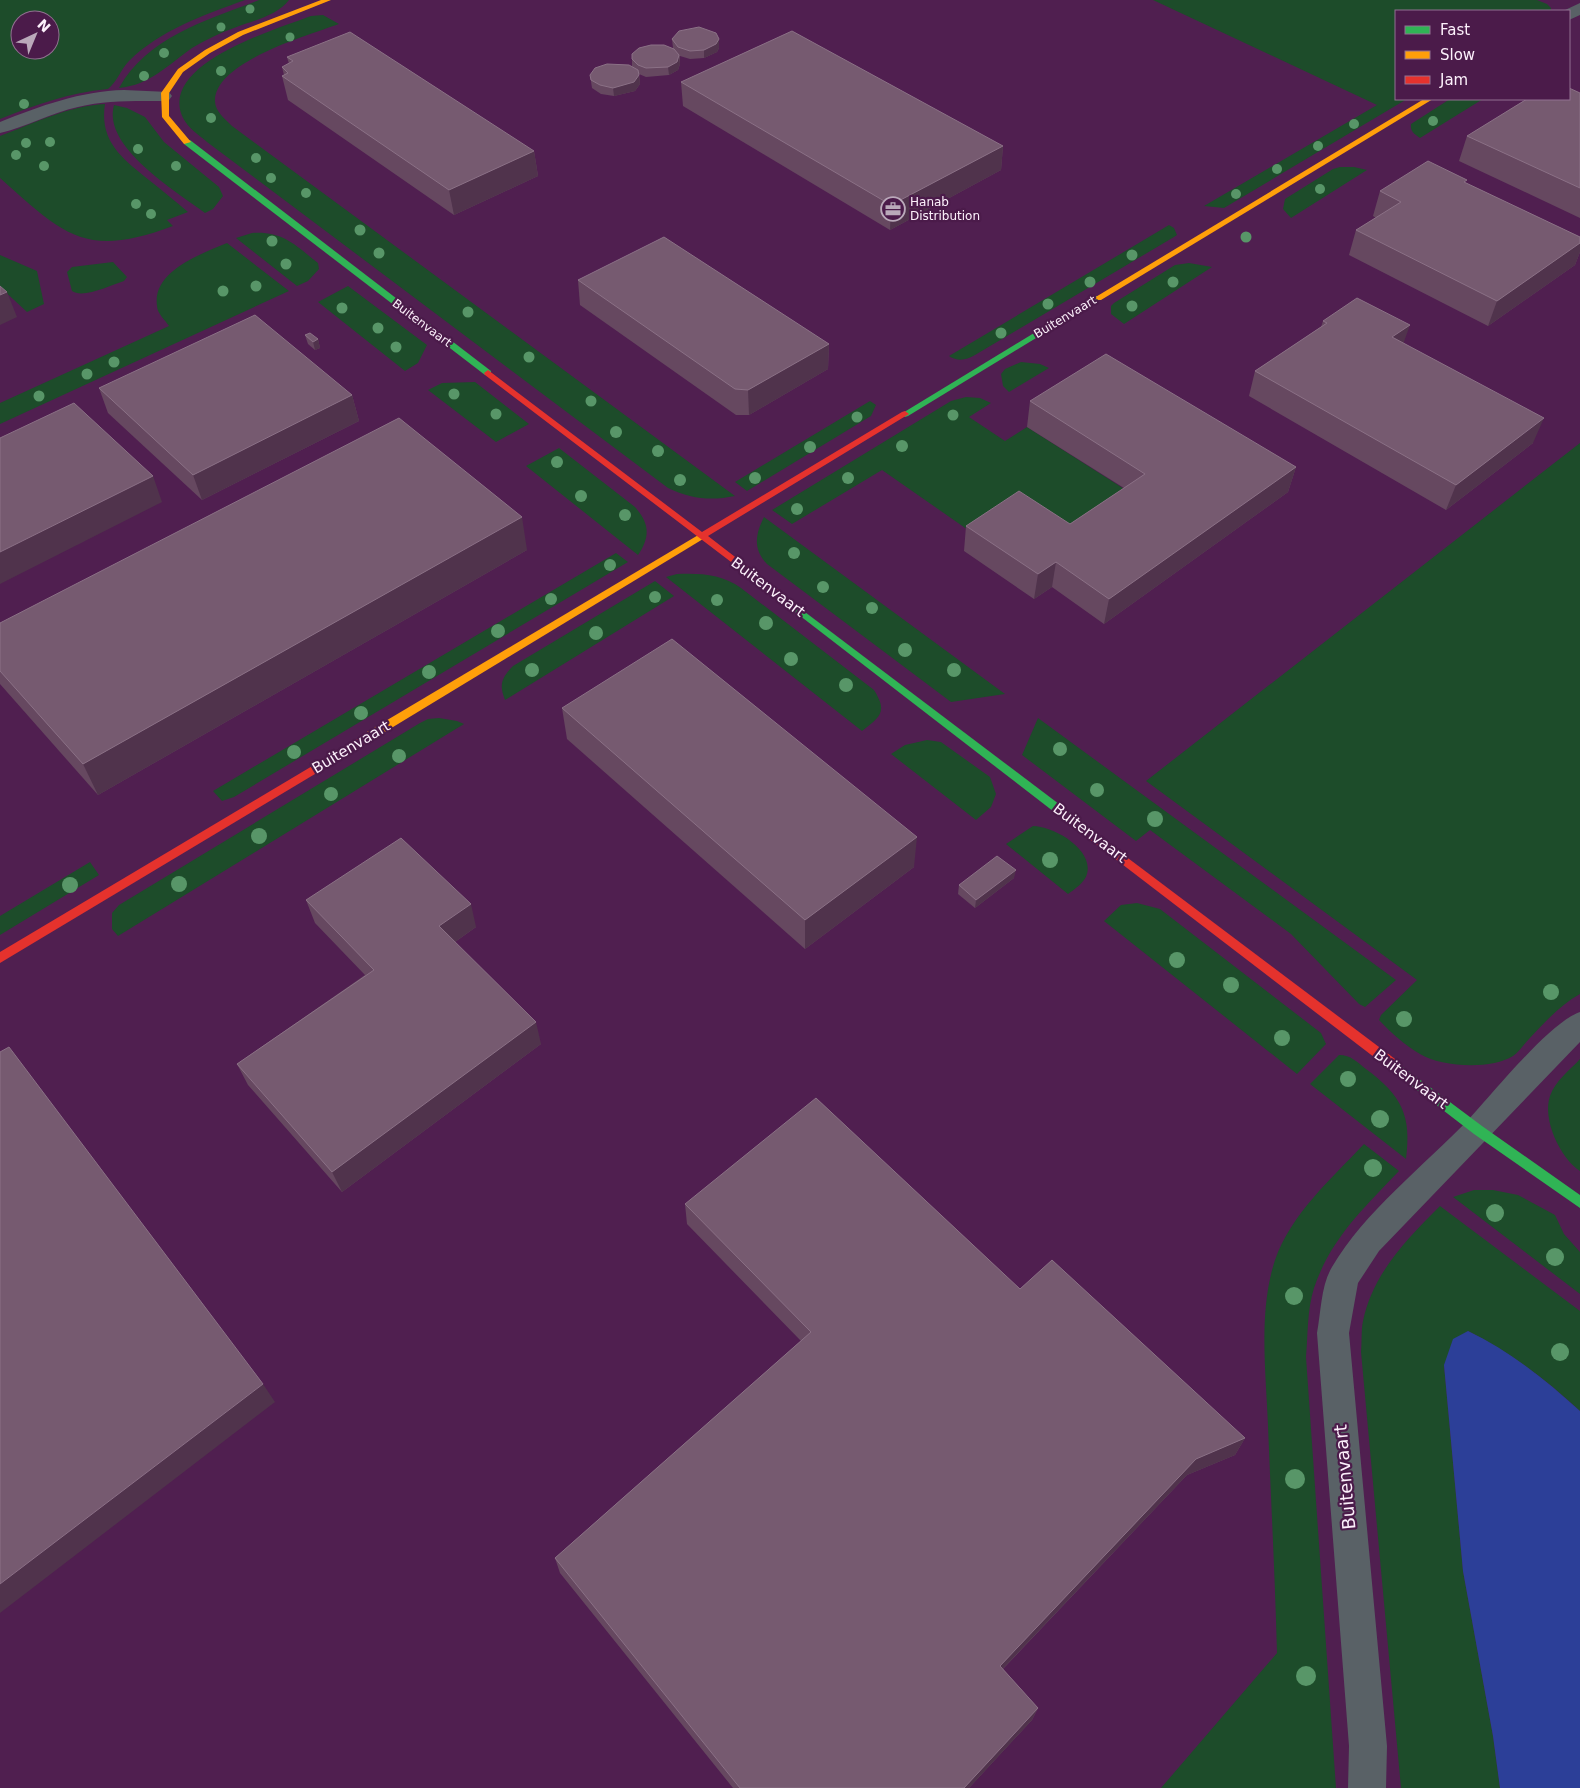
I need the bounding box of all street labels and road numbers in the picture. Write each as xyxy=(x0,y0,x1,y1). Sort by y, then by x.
street label: Buitenvaart xyxy=(1031,293,1099,341)
street label: Buitenvaart xyxy=(390,296,455,350)
street label: Buitenvaart xyxy=(727,553,809,621)
street label: Buitenvaart xyxy=(309,717,393,777)
street label: Buitenvaart xyxy=(1049,799,1131,867)
street label: Buitenvaart xyxy=(1370,1045,1452,1113)
street label: Buitenvaart xyxy=(1329,1424,1360,1530)

